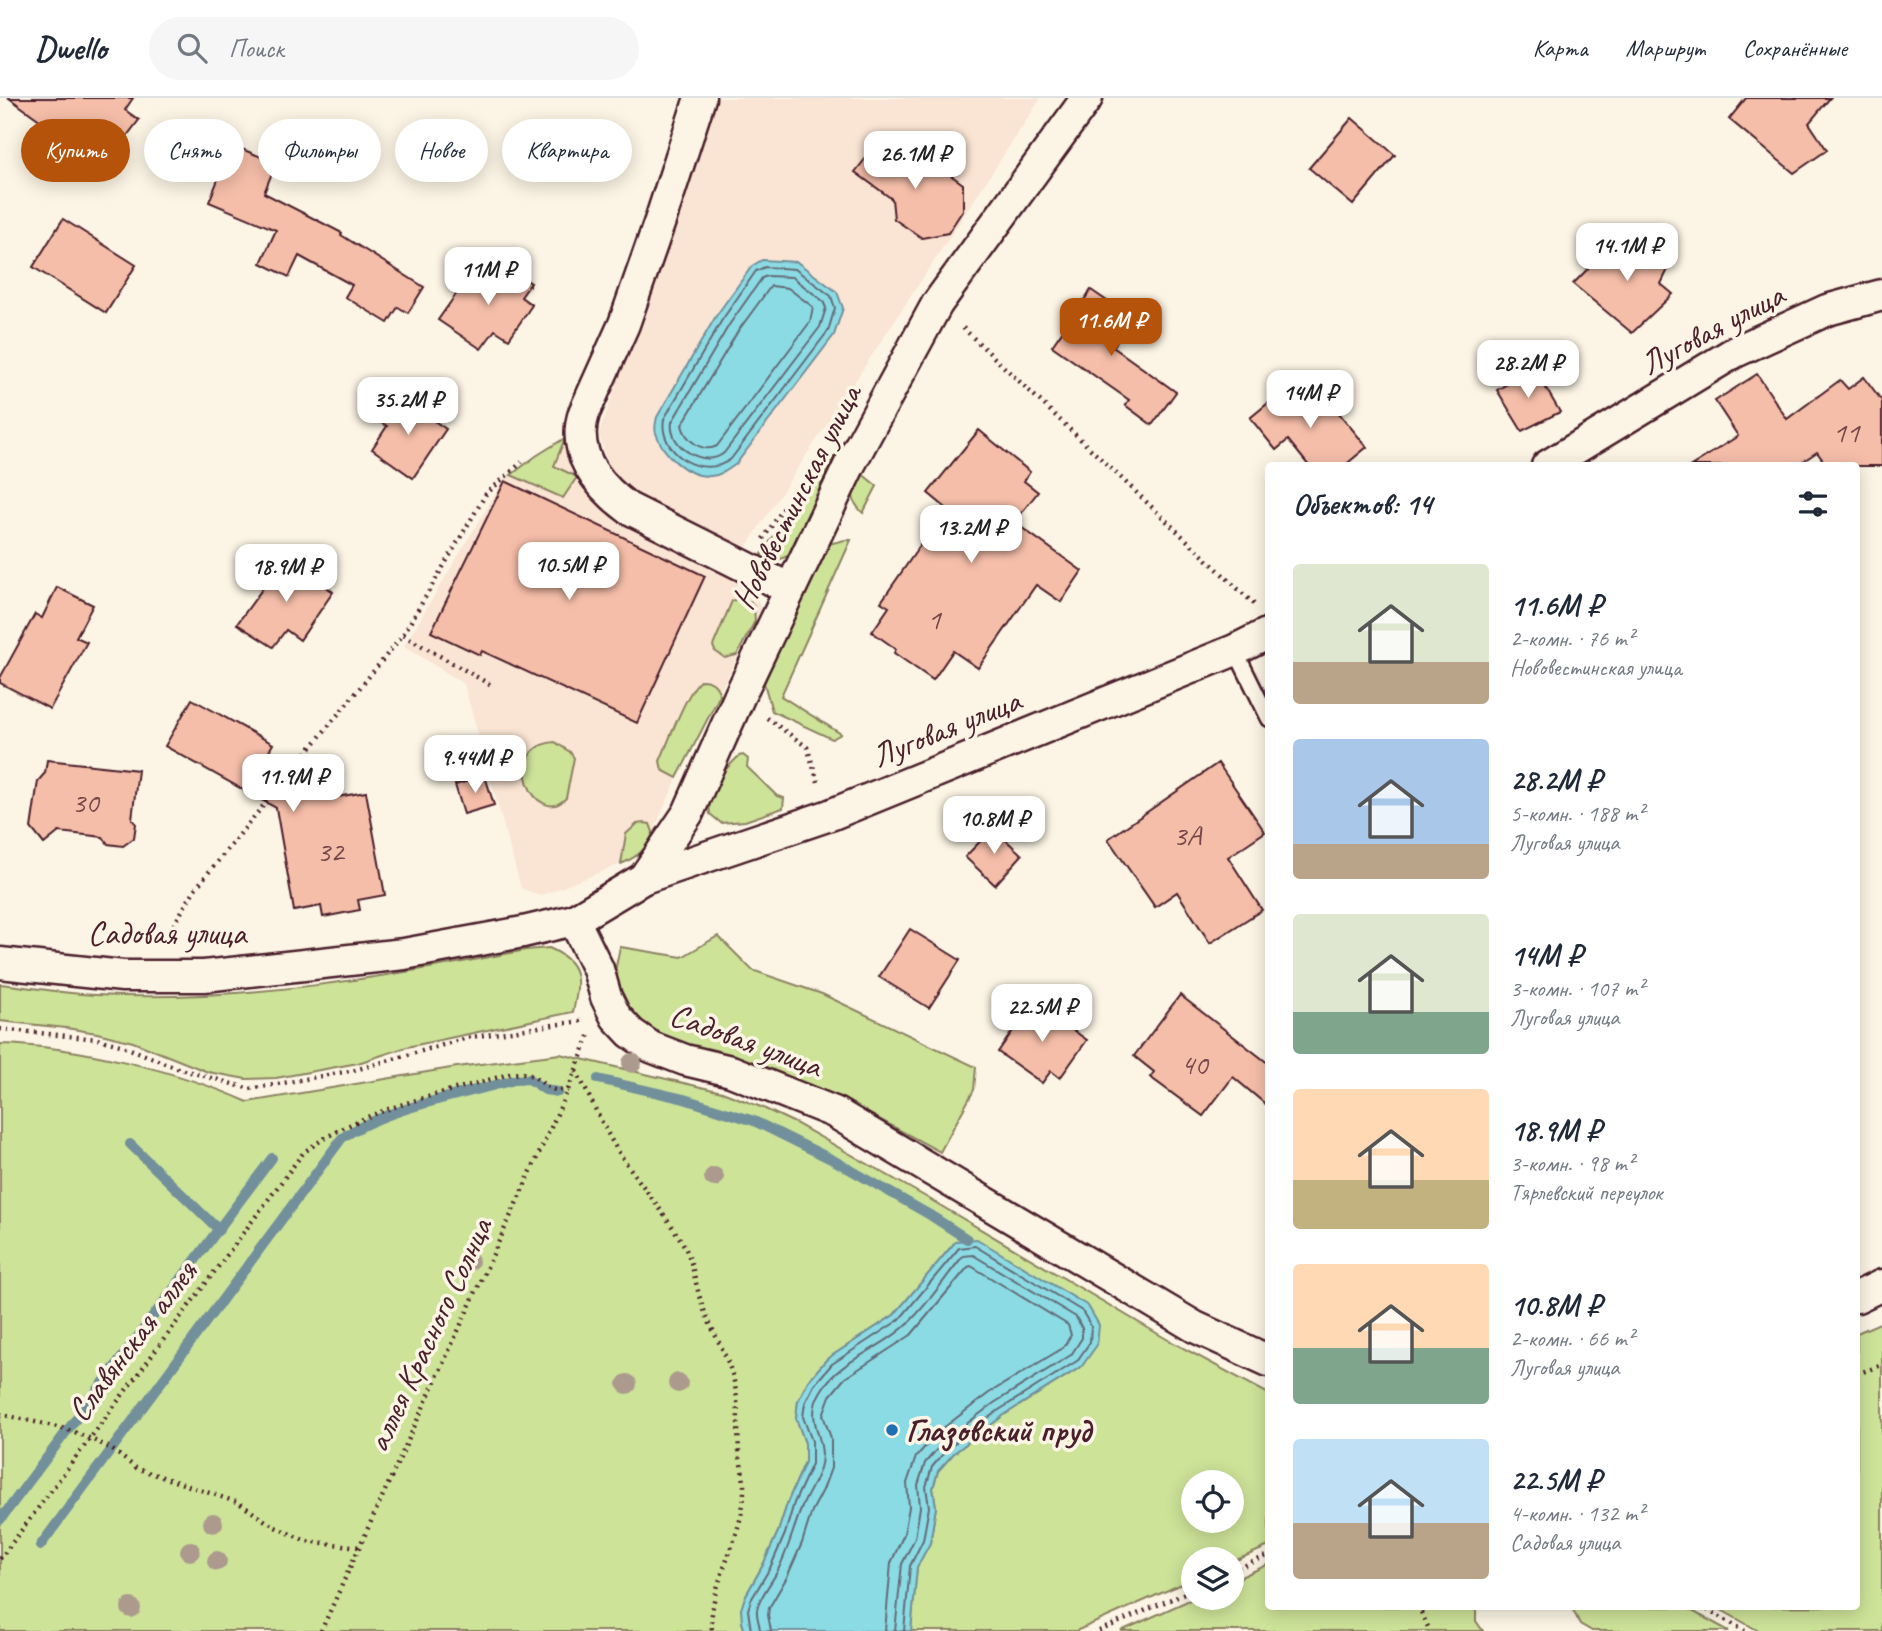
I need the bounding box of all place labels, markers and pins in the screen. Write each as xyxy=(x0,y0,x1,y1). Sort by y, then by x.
pin: 26.1M ₽ xyxy=(850,132,980,191)
pin: 14.1M ₽ xyxy=(1562,223,1692,283)
pin: 11M ₽ xyxy=(439,248,537,307)
pin: 11.6M ₽ xyxy=(1046,299,1176,358)
pin: 28.2M ₽ xyxy=(1463,341,1593,400)
pin: 14M ₽ xyxy=(1261,370,1359,430)
pin: 35.2M ₽ xyxy=(343,378,473,437)
pin: 13.2M ₽ xyxy=(906,505,1036,565)
pin: 10.5M ₽ xyxy=(504,542,634,602)
pin: 18.9M ₽ xyxy=(221,545,351,604)
pin: 9.44M ₽ xyxy=(410,736,540,795)
pin: 11.9M ₽ xyxy=(228,754,358,814)
pin: 10.8M ₽ xyxy=(929,796,1059,856)
pin: 22.5M ₽ xyxy=(977,984,1107,1044)
place label: Глазовский пруд xyxy=(906,1409,1094,1452)
marker: Глазовский пруд xyxy=(884,1422,900,1438)

